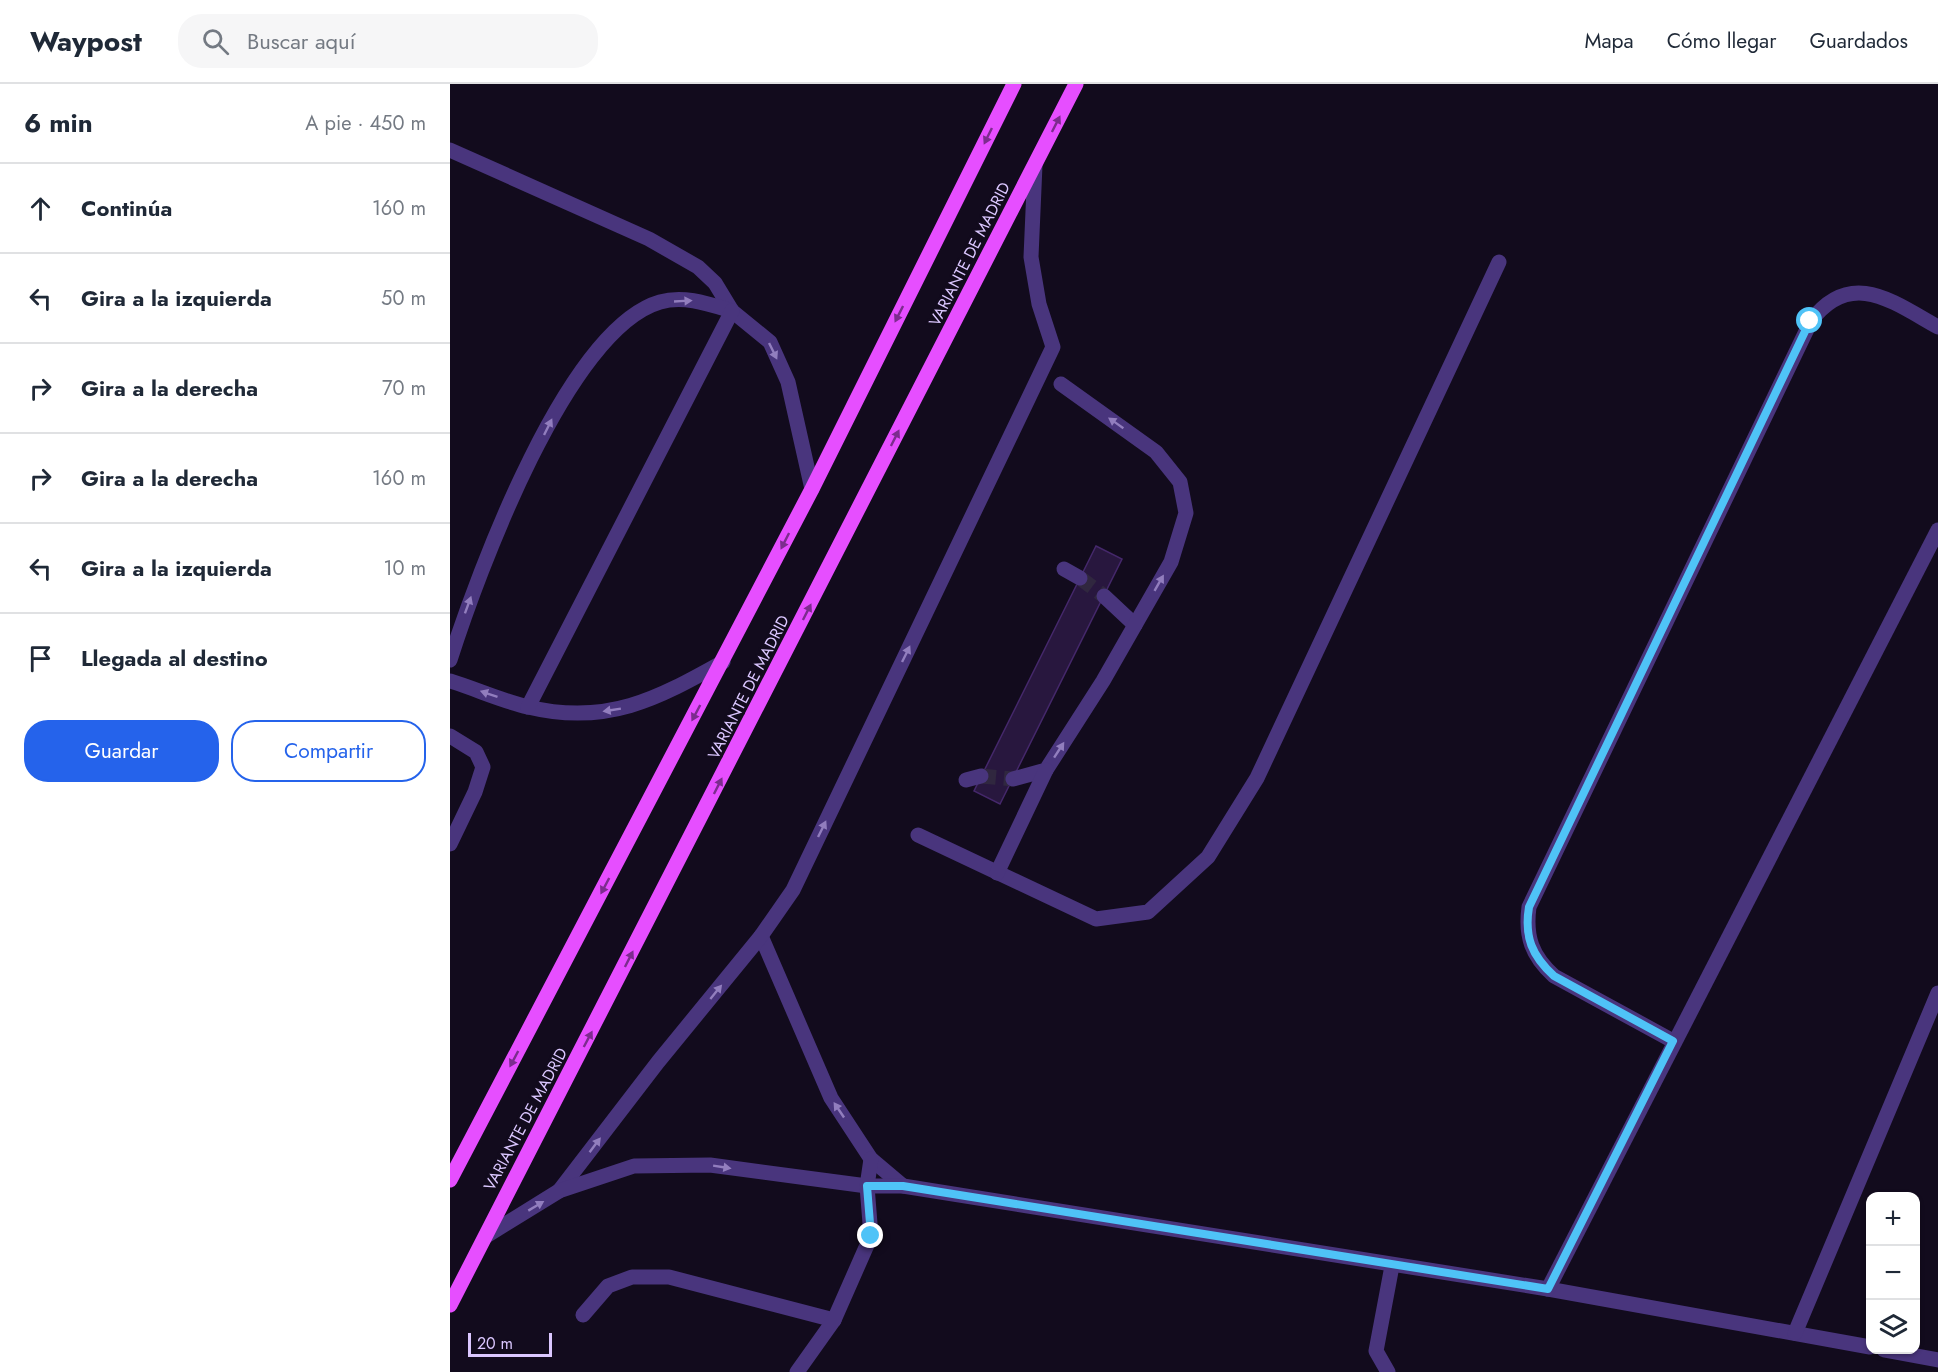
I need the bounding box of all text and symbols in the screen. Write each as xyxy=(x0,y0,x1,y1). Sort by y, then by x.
search box xyxy=(178,14,598,68)
text: Waypost xyxy=(30,21,142,62)
icon: search xyxy=(199,25,232,58)
text: Buscar aquí xyxy=(247,25,355,57)
text: Mapa xyxy=(1584,26,1634,56)
text: Cómo llegar xyxy=(1667,26,1776,56)
text: Guardados xyxy=(1809,26,1908,56)
text: 6 min xyxy=(24,104,93,142)
text: A pie · 450 m xyxy=(305,109,426,138)
one-way arrow xyxy=(1051,116,1060,133)
one-way arrow xyxy=(983,128,993,145)
street label: VARIANTE DE MADRID xyxy=(923,178,1016,330)
icon: ahead xyxy=(24,192,57,225)
text: Continúa xyxy=(81,192,172,224)
text: 160 m xyxy=(372,194,426,223)
icon: left xyxy=(24,282,57,315)
text: Gira a la izquierda xyxy=(81,282,272,314)
text: 50 m xyxy=(381,284,426,313)
one-way arrow xyxy=(673,296,692,305)
one-way arrow xyxy=(895,306,904,323)
route start xyxy=(1796,307,1822,333)
one-way arrow xyxy=(769,342,778,359)
icon: right xyxy=(24,372,57,405)
text: Gira a la derecha xyxy=(81,372,258,404)
text: 70 m xyxy=(382,374,426,403)
one-way arrow xyxy=(1108,417,1124,429)
one-way arrow xyxy=(543,419,553,436)
one-way arrow xyxy=(891,430,900,447)
icon: right xyxy=(24,462,57,495)
text: Gira a la derecha xyxy=(81,462,258,494)
text: 160 m xyxy=(372,464,426,493)
one-way arrow xyxy=(780,533,790,550)
icon: left xyxy=(24,552,57,585)
text: Gira a la izquierda xyxy=(81,552,272,584)
text: 10 m xyxy=(383,554,426,583)
one-way arrow xyxy=(1154,575,1165,591)
one-way arrow xyxy=(464,596,473,614)
one-way arrow xyxy=(802,603,812,620)
street label: VARIANTE DE MADRID xyxy=(702,611,795,763)
icon: arrive xyxy=(24,642,57,675)
text: Llegada al destino xyxy=(81,642,268,674)
one-way arrow xyxy=(902,645,911,662)
one-way arrow xyxy=(480,689,498,698)
one-way arrow xyxy=(691,705,700,722)
one-way arrow xyxy=(603,706,622,715)
button: Guardar xyxy=(24,720,219,782)
button: Compartir xyxy=(231,720,426,782)
one-way arrow xyxy=(1053,742,1064,758)
one-way arrow xyxy=(713,777,723,794)
one-way arrow xyxy=(817,821,826,838)
one-way arrow xyxy=(600,878,610,895)
one-way arrow xyxy=(625,951,634,968)
one-way arrow xyxy=(709,984,722,1000)
one-way arrow xyxy=(583,1030,593,1047)
street label: VARIANTE DE MADRID xyxy=(478,1044,573,1195)
one-way arrow xyxy=(509,1050,519,1067)
one-way arrow xyxy=(833,1102,844,1118)
one-way arrow xyxy=(588,1137,601,1153)
one-way arrow xyxy=(713,1163,732,1172)
map controls xyxy=(1866,1192,1920,1354)
button: + xyxy=(1866,1192,1920,1246)
one-way arrow xyxy=(528,1200,544,1211)
route end xyxy=(857,1222,883,1248)
button: − xyxy=(1866,1246,1920,1300)
button: layers xyxy=(1866,1300,1920,1354)
scale bar xyxy=(468,1330,552,1358)
text: 20 m xyxy=(477,1332,513,1355)

